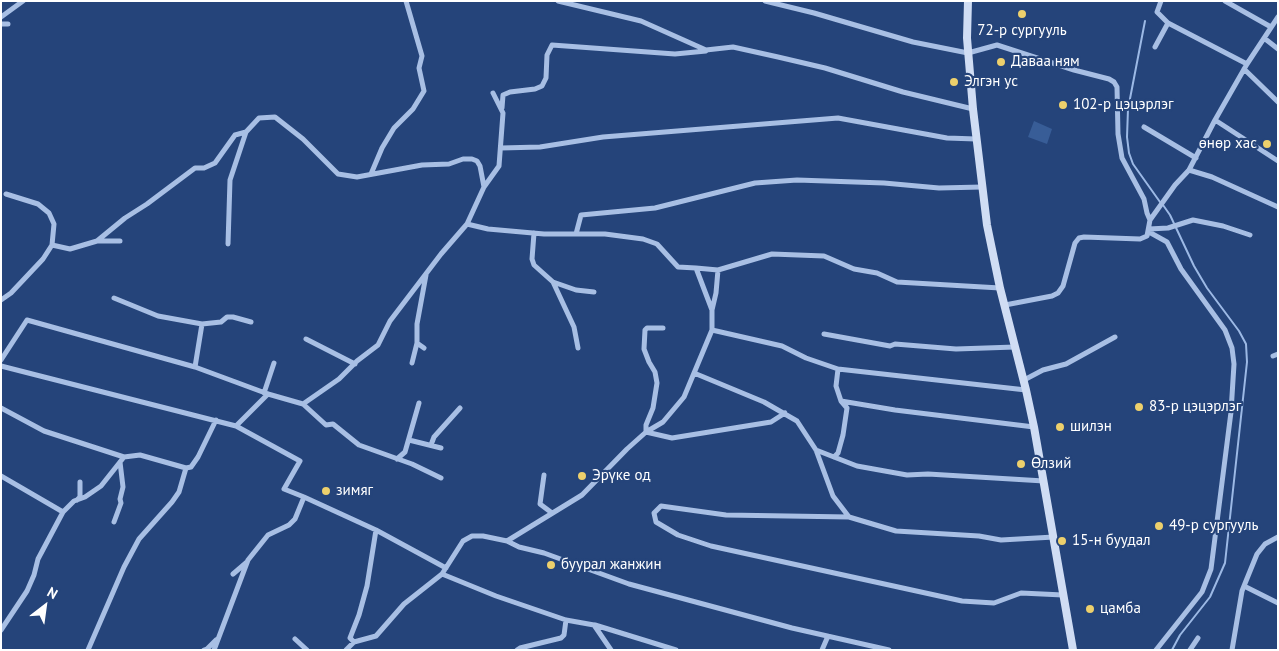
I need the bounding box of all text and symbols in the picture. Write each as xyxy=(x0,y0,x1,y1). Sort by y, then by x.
marker: 72-р сургууль xyxy=(1016,8,1028,20)
place label: 72-р сургууль xyxy=(977,22,1067,40)
place label: Даваа ням xyxy=(1011,53,1080,71)
marker: Даваа ням xyxy=(995,56,1007,68)
place label: Элгэн ус xyxy=(964,73,1018,91)
marker: Элгэн ус xyxy=(948,76,960,88)
place label: 102-р цэцэрлэг xyxy=(1073,96,1174,114)
marker: 102-р цэцэрлэг xyxy=(1057,99,1069,111)
place label: өнөр хас xyxy=(1199,135,1257,153)
marker: өнөр хас xyxy=(1261,138,1273,150)
place label: 83-р цэцэрлэг xyxy=(1149,398,1241,416)
marker: 83-р цэцэрлэг xyxy=(1133,401,1145,413)
place label: шилэн xyxy=(1070,418,1112,436)
marker: шилэн xyxy=(1054,421,1066,433)
place label: Өлзий xyxy=(1031,455,1071,473)
marker: Өлзий xyxy=(1015,458,1027,470)
place label: Эрүке од xyxy=(592,467,651,485)
marker: Эрүке од xyxy=(576,470,588,482)
place label: зимяг xyxy=(336,482,373,500)
marker: зимяг xyxy=(320,485,332,497)
place label: 49-р сургууль xyxy=(1169,517,1258,535)
marker: 49-р сургууль xyxy=(1153,520,1165,532)
place label: 15-н буудал xyxy=(1072,532,1151,550)
marker: 15-н буудал xyxy=(1056,535,1068,547)
place label: буурал жанжин xyxy=(561,556,662,574)
marker: буурал жанжин xyxy=(545,559,557,571)
north arrow xyxy=(20,581,70,631)
text: N xyxy=(44,583,61,603)
place label: цамба xyxy=(1100,600,1141,618)
marker: цамба xyxy=(1084,603,1096,615)

